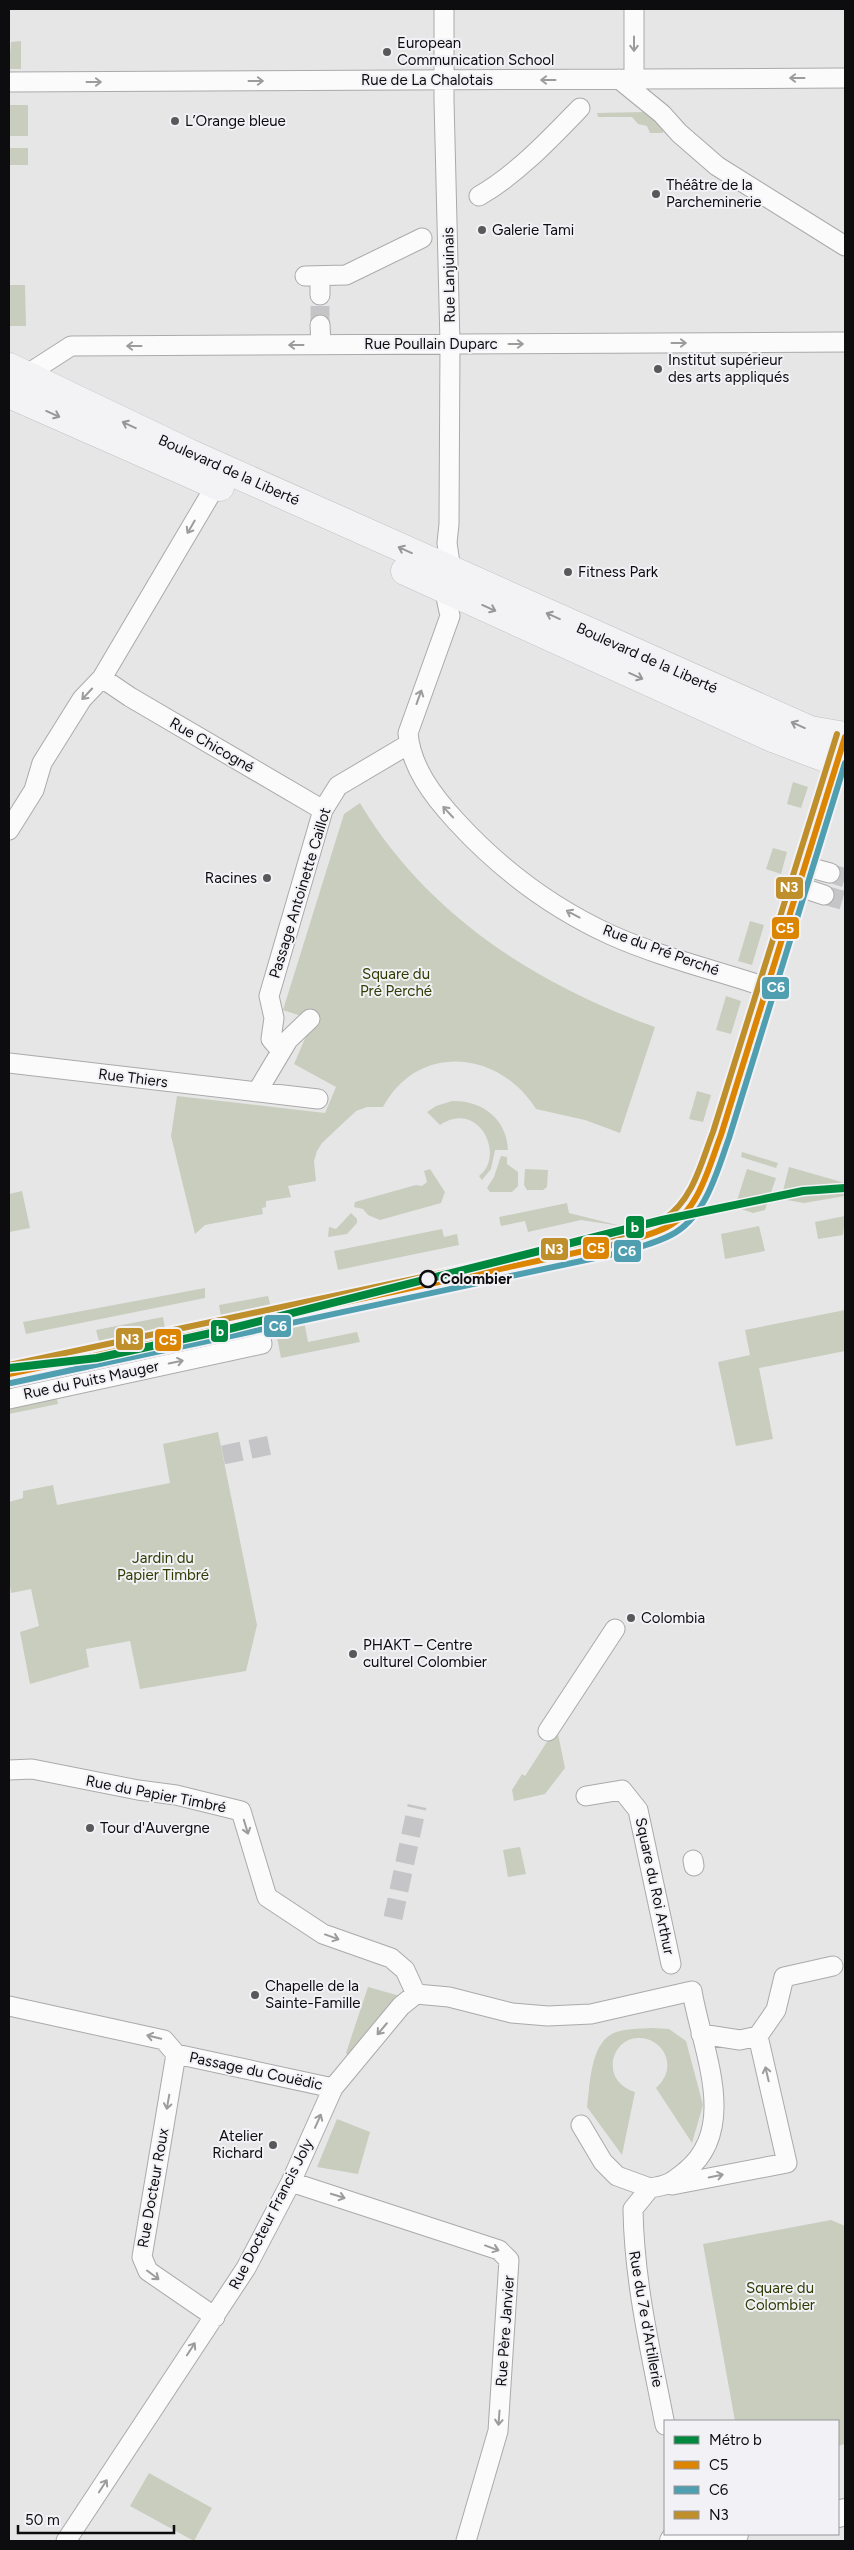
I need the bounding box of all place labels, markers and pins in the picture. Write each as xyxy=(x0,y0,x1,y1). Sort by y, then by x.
place label: European Communication School xyxy=(397,34,554,69)
marker: European Communication School xyxy=(381,46,393,58)
place label: L’Orange bleue xyxy=(185,112,286,130)
marker: L’Orange bleue xyxy=(169,115,181,127)
place label: Théâtre de la Parcheminerie xyxy=(666,176,761,211)
marker: Théâtre de la Parcheminerie xyxy=(650,188,662,200)
place label: Galerie Tami xyxy=(492,221,574,239)
marker: Galerie Tami xyxy=(476,224,488,236)
place label: Institut supérieur des arts appliqués xyxy=(668,351,789,386)
marker: Institut supérieur des arts appliqués xyxy=(652,363,664,375)
place label: Fitness Park xyxy=(578,563,659,581)
marker: Fitness Park xyxy=(562,566,574,578)
place label: Racines xyxy=(205,869,257,887)
marker: Racines xyxy=(261,872,273,884)
marker: Colombier xyxy=(419,1270,437,1288)
place label: Colombier xyxy=(440,1270,512,1288)
place label: Colombia xyxy=(641,1609,705,1627)
marker: Colombia xyxy=(625,1612,637,1624)
place label: PHAKT – Centre culturel Colombier xyxy=(363,1636,487,1671)
marker: PHAKT – Centre culturel Colombier xyxy=(347,1648,359,1660)
place label: Tour d'Auvergne xyxy=(100,1819,210,1837)
marker: Tour d'Auvergne xyxy=(84,1822,96,1834)
place label: Chapelle de la Sainte-Famille xyxy=(265,1977,361,2012)
marker: Chapelle de la Sainte-Famille xyxy=(249,1989,261,2001)
place label: Atelier Richard xyxy=(212,2127,263,2162)
marker: Atelier Richard xyxy=(267,2139,279,2151)

